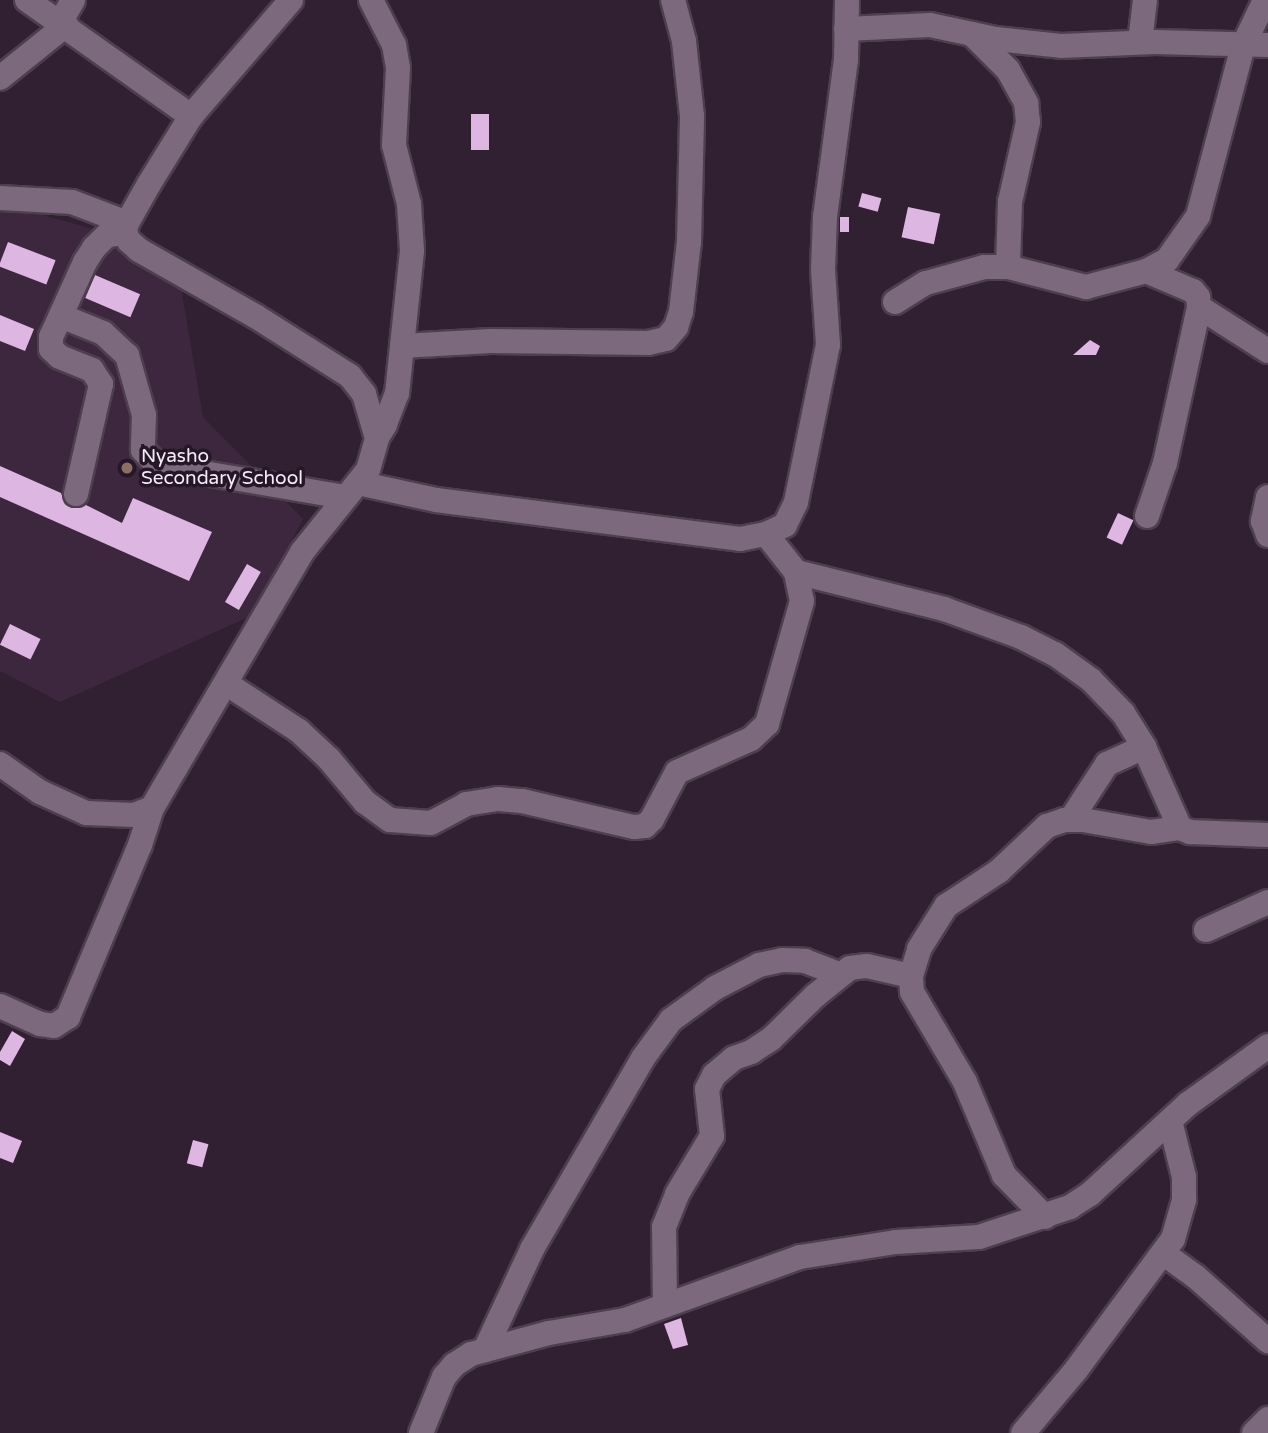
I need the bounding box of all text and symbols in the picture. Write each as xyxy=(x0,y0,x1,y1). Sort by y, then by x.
place label: Nyasho Secondary School xyxy=(141,446,303,490)
marker: Nyasho Secondary School xyxy=(119,460,135,476)

